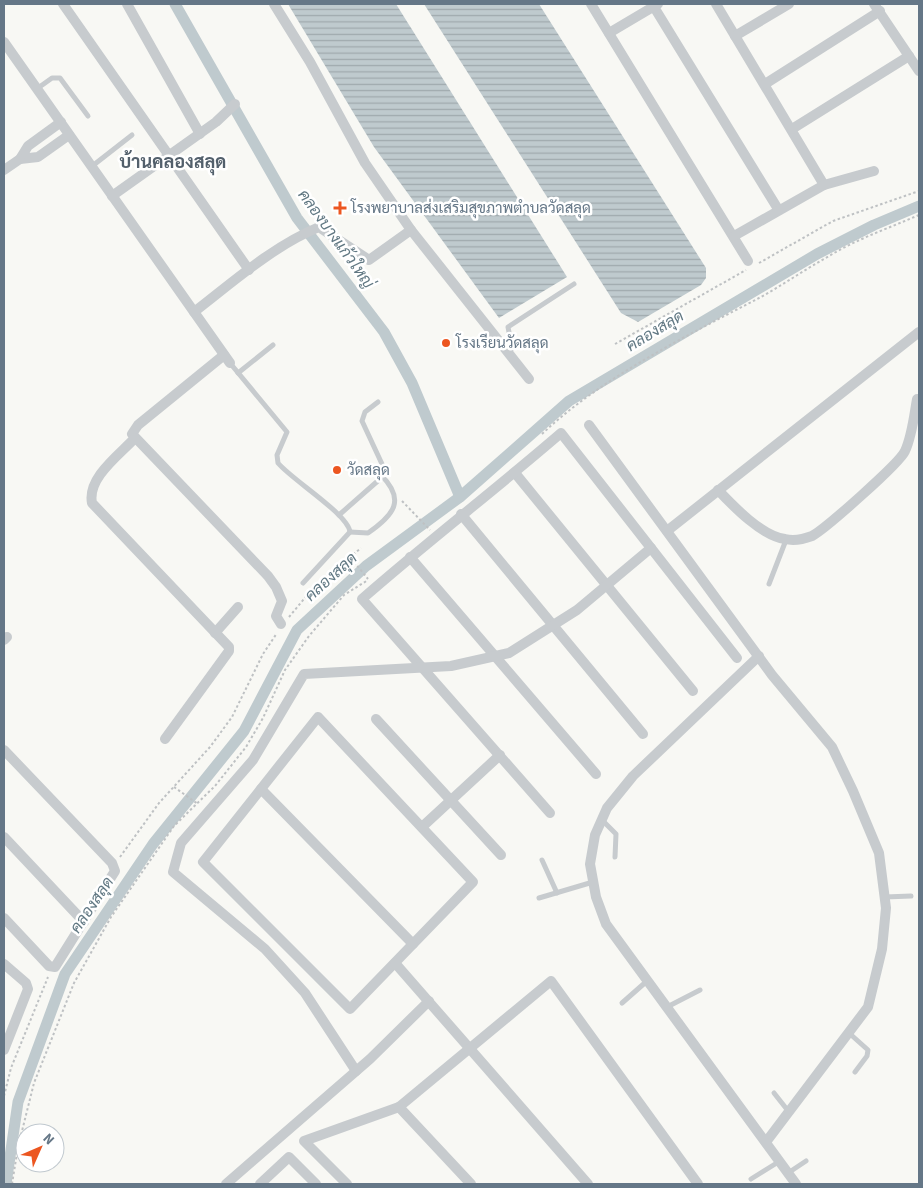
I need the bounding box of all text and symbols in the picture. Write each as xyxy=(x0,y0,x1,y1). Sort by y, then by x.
district label: บ้านคลองสลุด xyxy=(120,150,226,176)
water label: คลองบางแก้วใหญ่ xyxy=(293,185,381,294)
place label: โรงพยาบาลส่งเสริมสุขภาพตำบลวัดสลุด xyxy=(350,198,591,219)
marker: โรงพยาบาลส่งเสริมสุขภาพตำบลวัดสลุด xyxy=(333,201,347,215)
water label: คลองสลุด xyxy=(622,305,688,357)
place label: โรงเรียนวัดสลุด xyxy=(455,333,549,354)
marker: โรงเรียนวัดสลุด xyxy=(440,337,452,349)
place label: วัดสลุด xyxy=(347,460,390,481)
marker: วัดสลุด xyxy=(331,464,343,476)
water label: คลองสลุด xyxy=(300,548,362,606)
water label: คลองสลุด xyxy=(65,872,119,938)
north arrow xyxy=(15,1123,65,1173)
text: N xyxy=(38,1129,59,1150)

